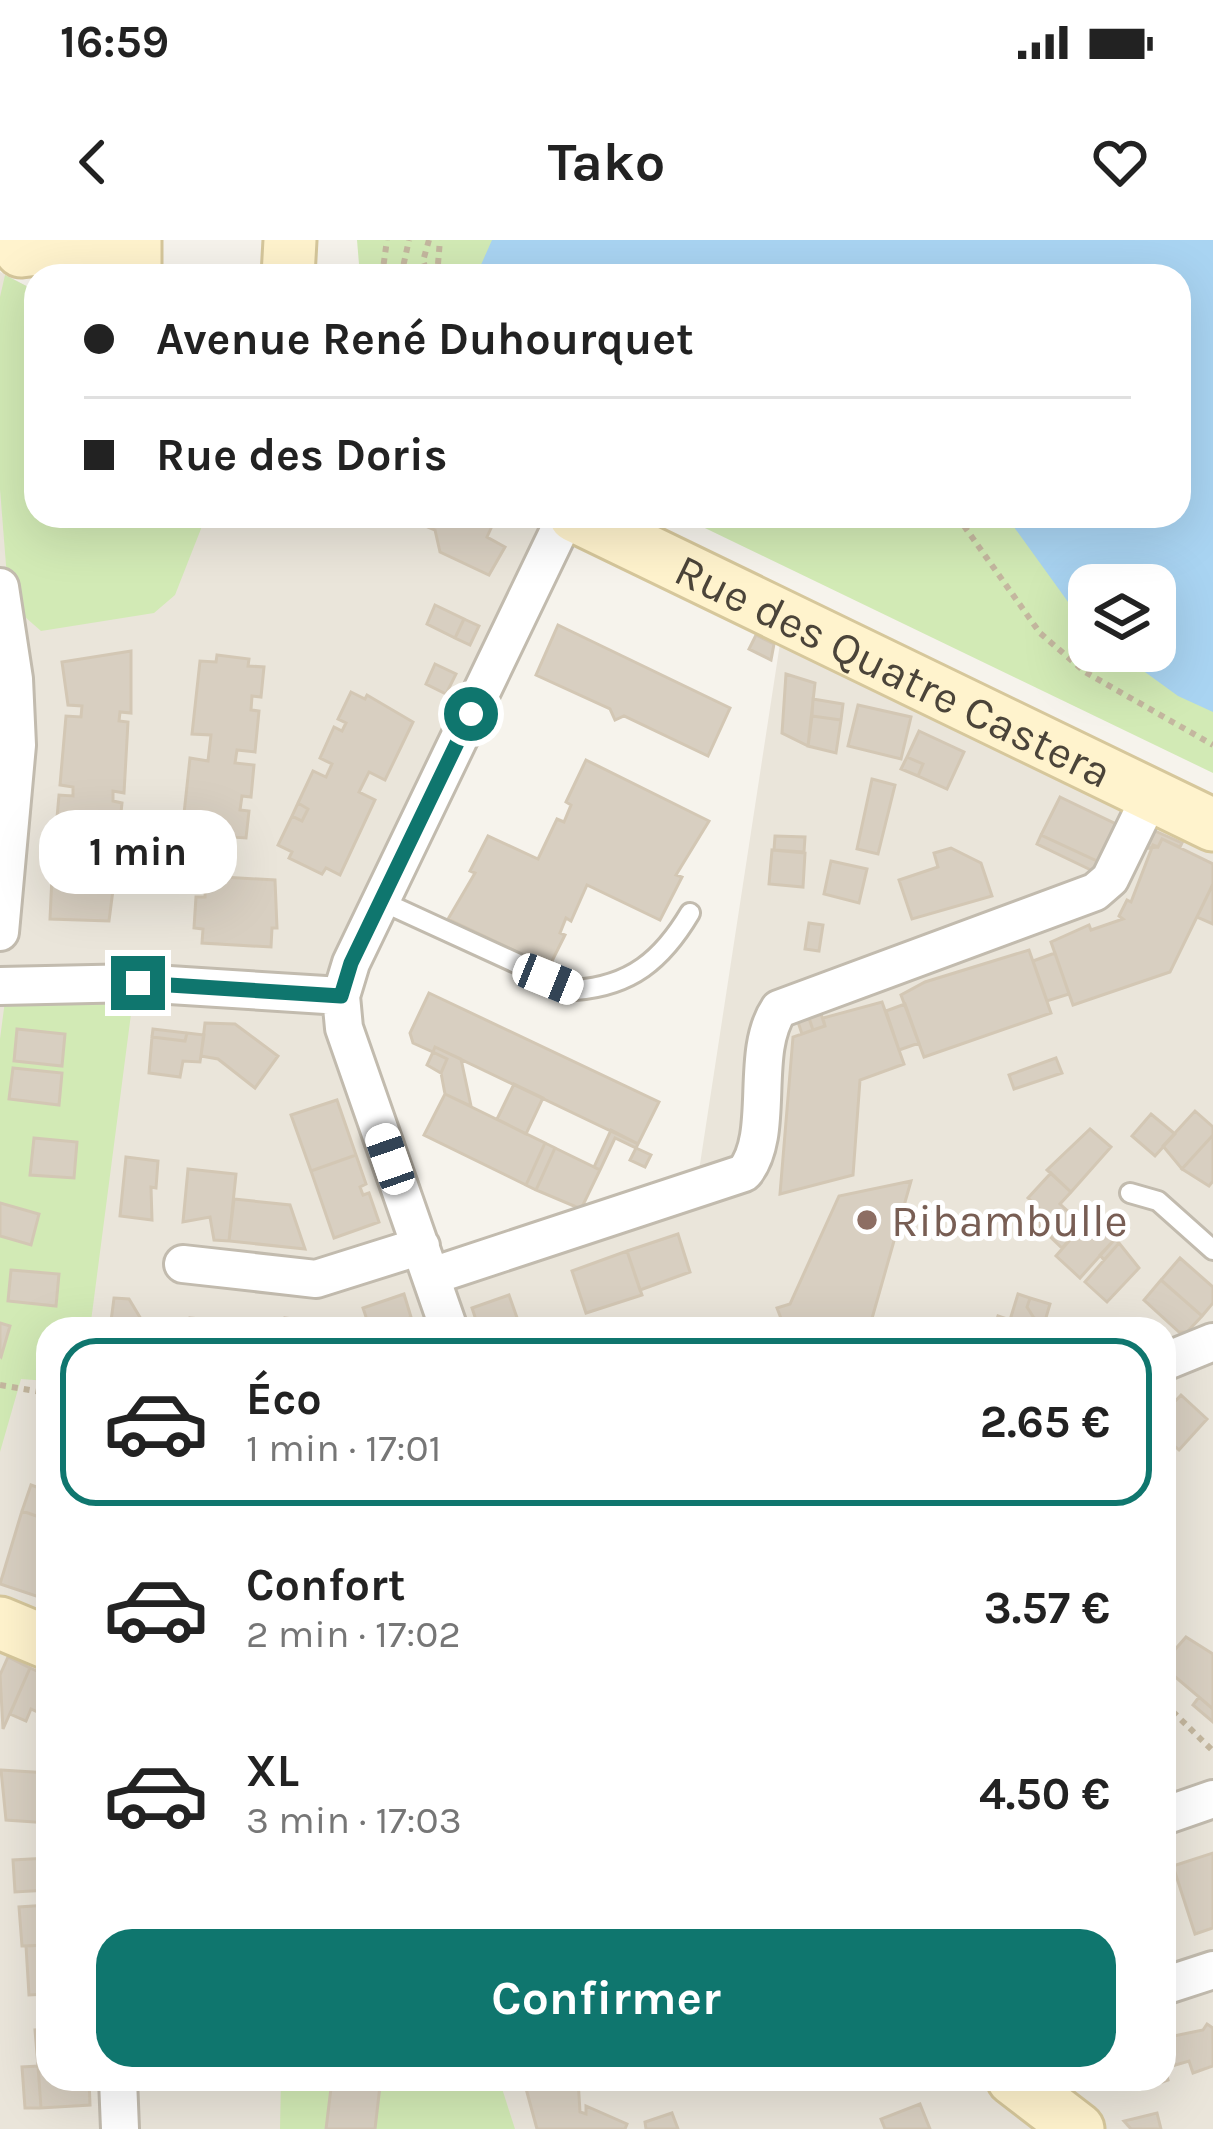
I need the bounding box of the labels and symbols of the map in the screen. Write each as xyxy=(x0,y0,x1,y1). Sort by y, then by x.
street label: Rue des Quatre Castera xyxy=(667,544,1120,799)
route start xyxy=(444,687,498,741)
callout: 1 min xyxy=(39,809,237,893)
car xyxy=(508,949,588,1009)
route end xyxy=(111,956,165,1010)
car xyxy=(361,1119,419,1199)
place label: Ribambulle xyxy=(891,1195,1128,1247)
marker: Ribambulle xyxy=(854,1207,880,1233)

